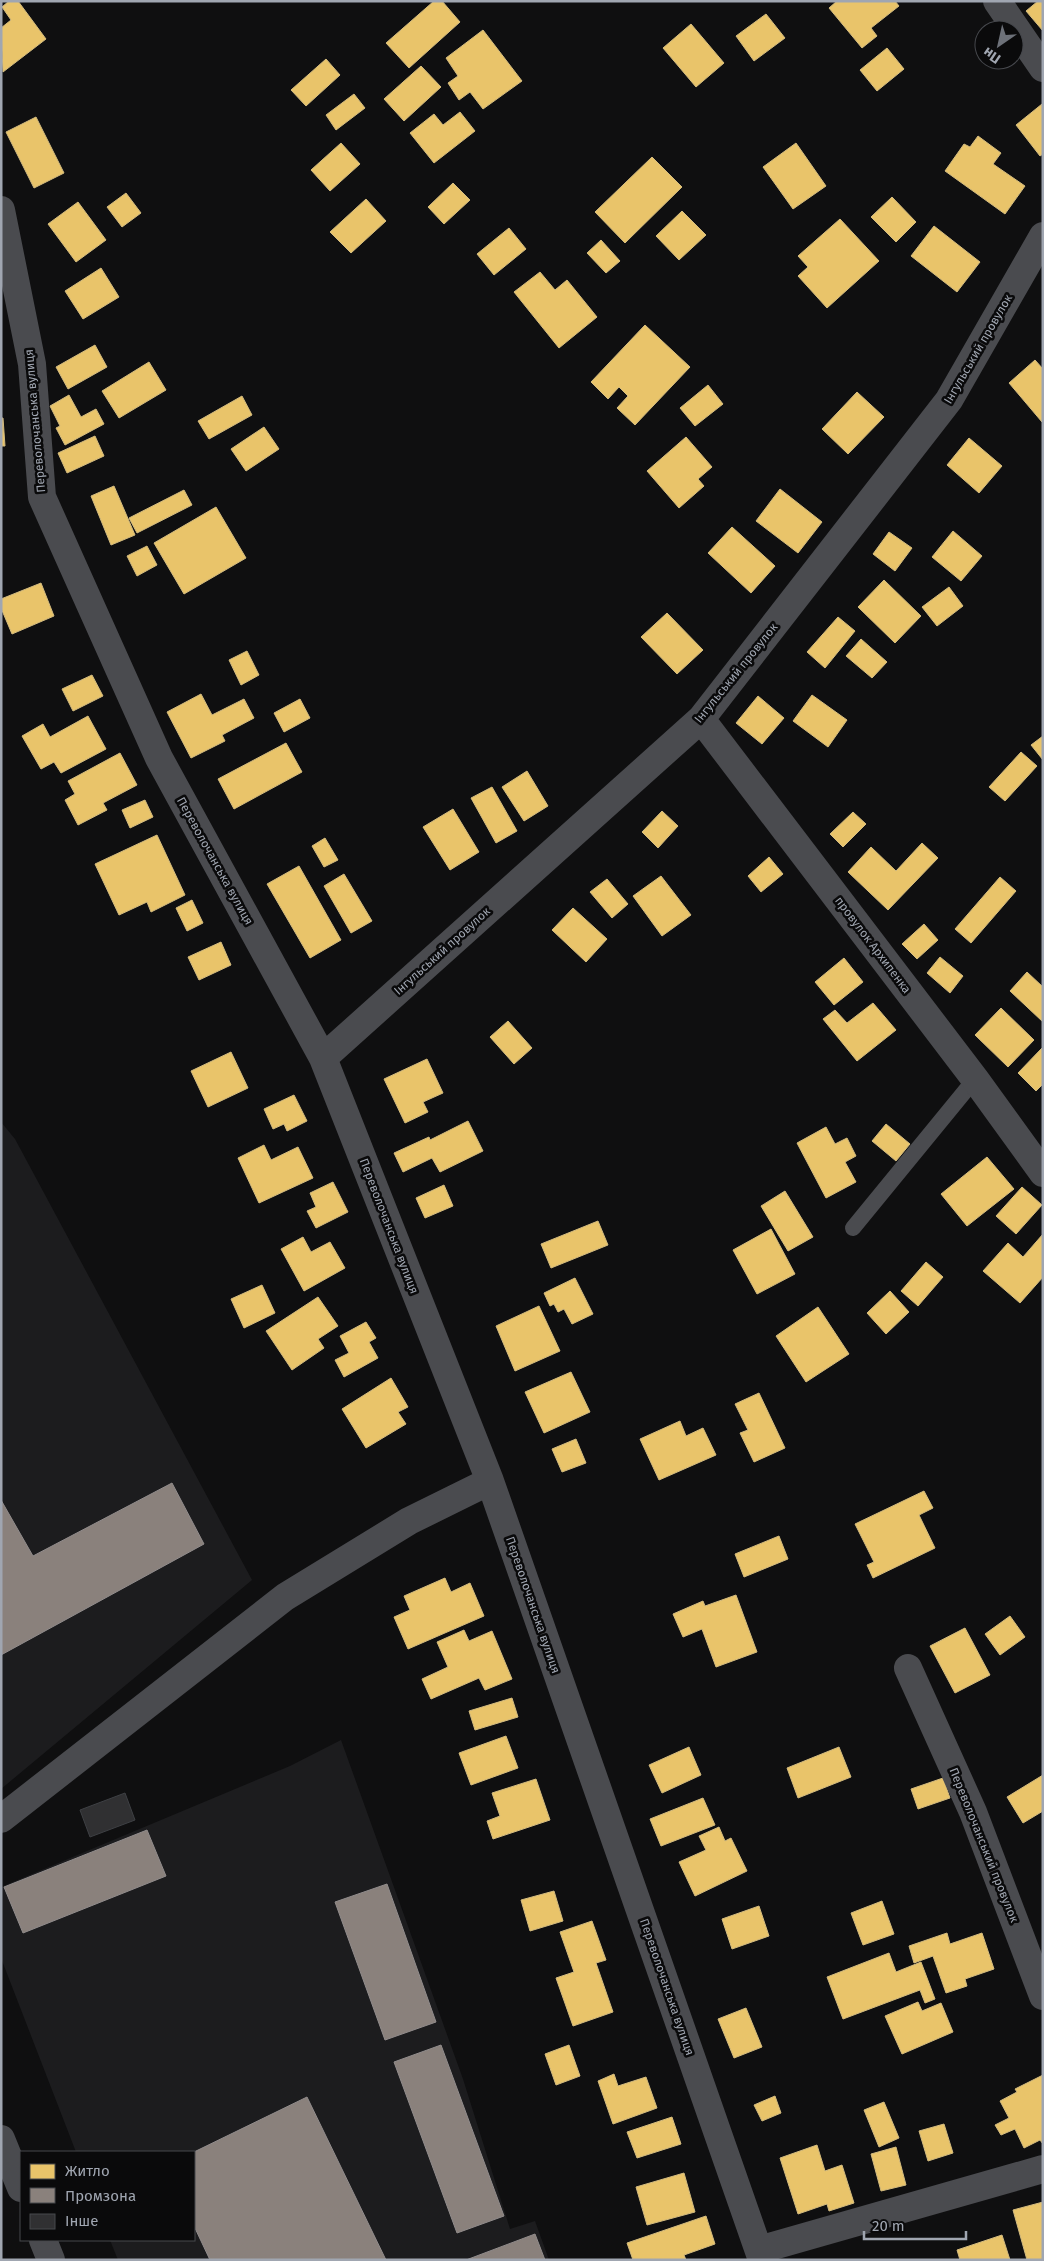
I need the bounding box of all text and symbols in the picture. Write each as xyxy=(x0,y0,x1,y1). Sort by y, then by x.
north arrow xyxy=(974,20,1024,70)
text: Пн xyxy=(980,43,1004,67)
street label: Інгульський провулок xyxy=(941,291,1015,406)
street label: Переволочанська вулиця xyxy=(22,349,48,493)
street label: Інгульський провулок xyxy=(691,620,781,726)
street label: Переволочанська вулиця xyxy=(174,795,256,927)
street label: провулок Архипенка xyxy=(832,894,914,996)
street label: Інгульський провулок xyxy=(391,904,493,998)
street label: Переволочанська вулиця xyxy=(357,1156,421,1296)
street label: Переволочанська вулиця xyxy=(503,1535,563,1675)
street label: Переволочанський провулок xyxy=(946,1766,1022,1925)
street label: Переволочанська вулиця xyxy=(637,1917,697,2057)
legend xyxy=(20,2151,195,2241)
text: Житло xyxy=(65,2162,110,2180)
text: Промзона xyxy=(65,2187,136,2205)
scale bar xyxy=(864,2208,966,2240)
text: Інше xyxy=(65,2212,98,2230)
text: 20 m xyxy=(872,2217,905,2235)

